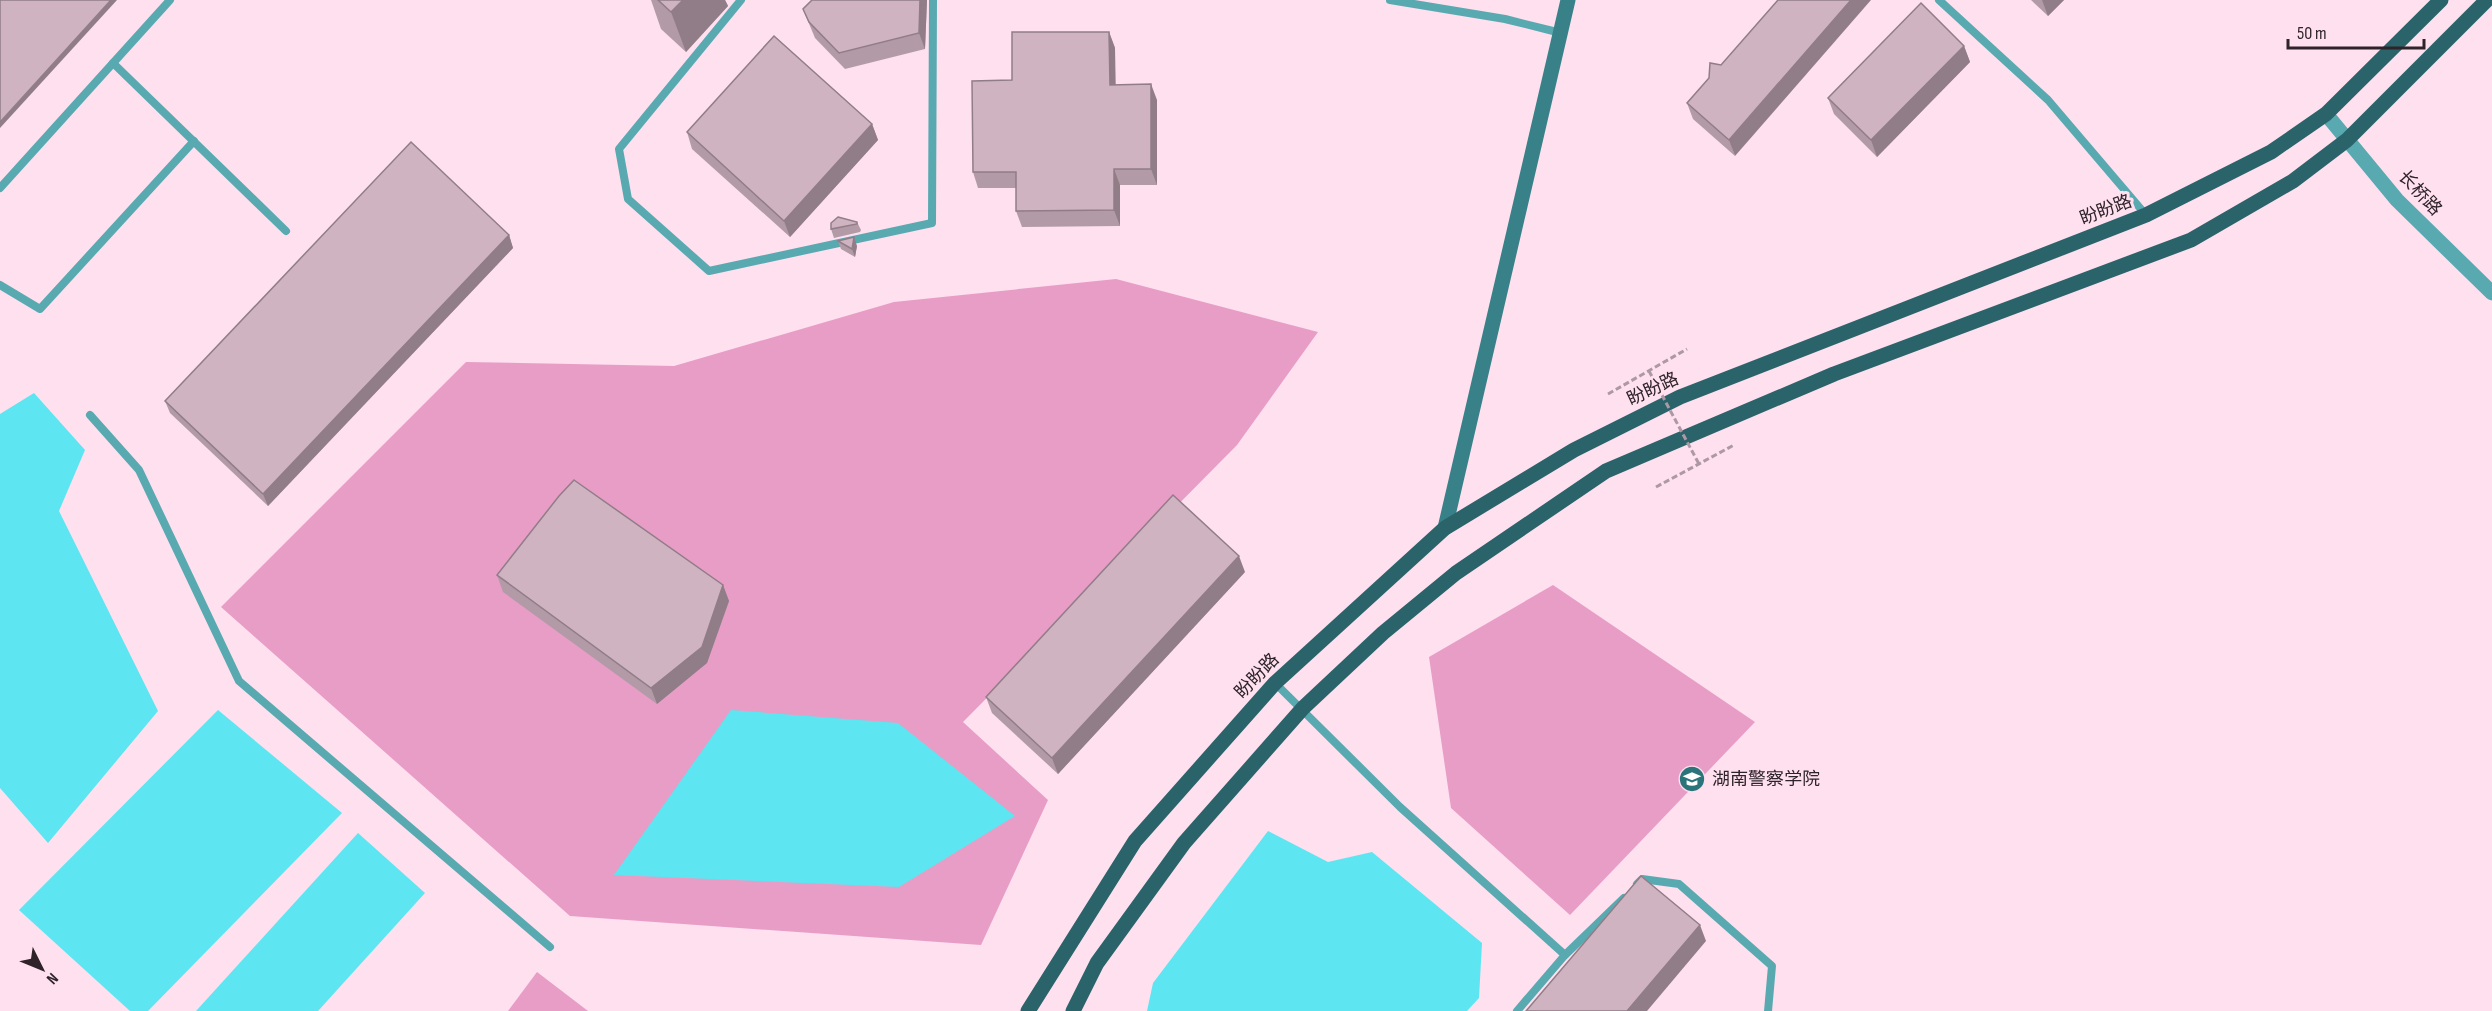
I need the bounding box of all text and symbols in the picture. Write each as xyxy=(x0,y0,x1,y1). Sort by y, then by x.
scale bar xyxy=(2288,12,2424,50)
text: 50 m xyxy=(2297,23,2327,44)
street label: 长桥路 xyxy=(2394,166,2446,220)
street label: 盼盼路 xyxy=(2077,191,2135,229)
street label: 盼盼路 xyxy=(1624,368,1682,410)
street label: 盼盼路 xyxy=(1231,649,1283,703)
school or university icon: 湖南警察学院 xyxy=(1677,764,1707,794)
place label: 湖南警察学院 xyxy=(1712,769,1820,790)
north arrow xyxy=(12,939,72,999)
text: N xyxy=(42,969,62,988)

